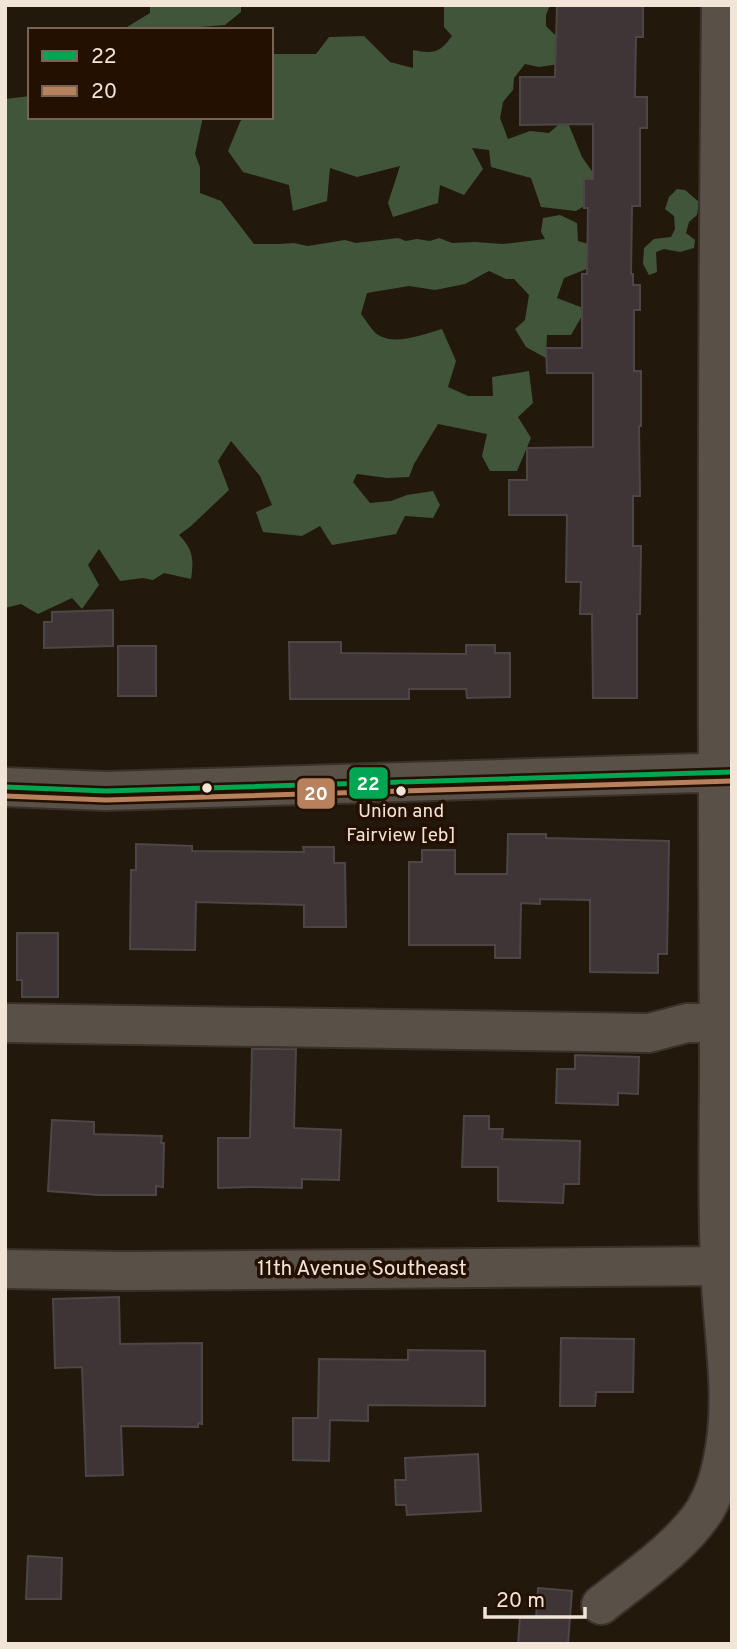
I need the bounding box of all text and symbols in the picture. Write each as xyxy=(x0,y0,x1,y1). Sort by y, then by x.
legend xyxy=(28,28,273,119)
text: 22 xyxy=(91,44,117,71)
text: 20 xyxy=(91,79,117,106)
line badge: 22 xyxy=(348,766,389,800)
text: 22 xyxy=(356,773,380,797)
line badge: 20 xyxy=(296,777,336,810)
unlabelled marker xyxy=(200,781,214,795)
text: 20 xyxy=(304,783,328,807)
marker: Union and Fairview [eb] xyxy=(394,784,408,798)
place label: Union and Fairview [eb] xyxy=(346,800,456,848)
street label: 11th Avenue Southeast xyxy=(257,1256,467,1283)
scale bar xyxy=(485,1576,585,1620)
text: 20 m xyxy=(496,1588,545,1615)

